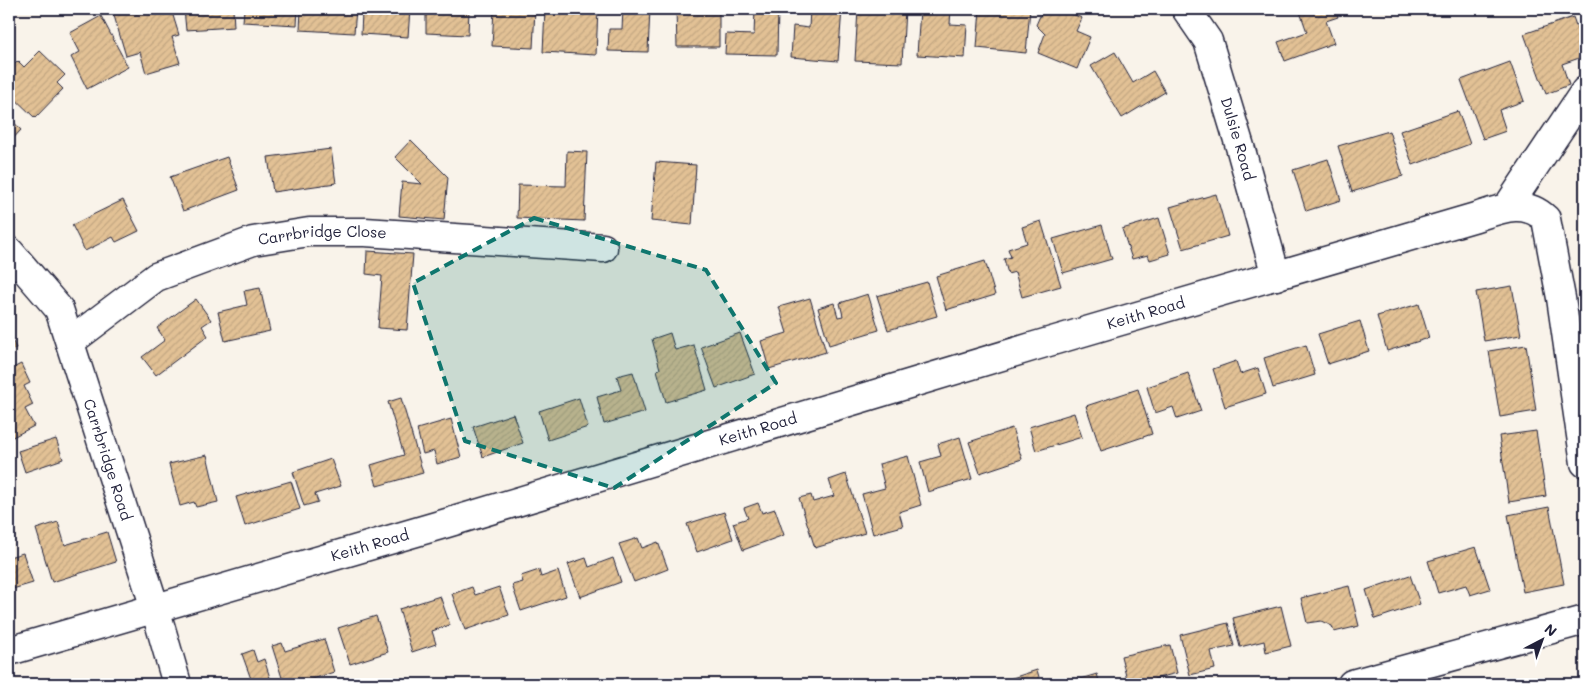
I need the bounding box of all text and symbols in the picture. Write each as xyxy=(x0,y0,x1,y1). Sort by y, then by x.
street label: Dulsie Road xyxy=(1217,95,1260,182)
street label: Carrbridge Close xyxy=(256,221,387,249)
street label: Keith Road xyxy=(1104,292,1187,333)
street label: Carrbridge Road xyxy=(80,396,137,523)
street label: Keith Road xyxy=(716,407,799,450)
street label: Keith Road xyxy=(328,524,411,565)
north arrow xyxy=(1516,616,1566,666)
text: N xyxy=(1541,619,1561,640)

